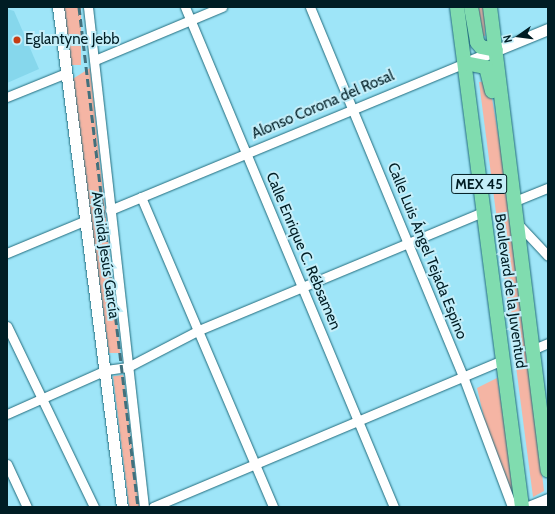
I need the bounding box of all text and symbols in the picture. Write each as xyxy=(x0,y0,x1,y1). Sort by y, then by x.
north arrow xyxy=(499,16,539,56)
place label: Eglantyne Jebb xyxy=(25,31,120,49)
text: N xyxy=(500,33,515,44)
marker: Eglantyne Jebb xyxy=(12,35,22,45)
street label: Alonso Corona del Rosal xyxy=(249,67,397,143)
street label: Calle Luis Ángel Tejada Espino xyxy=(383,160,471,342)
street label: Calle Enrique C. Rébsamen xyxy=(262,170,344,332)
road number: MEX 45 xyxy=(451,172,507,196)
street label: Avenida Jesús García xyxy=(87,190,123,320)
street label: Boulevard de la Juventud xyxy=(490,212,530,370)

